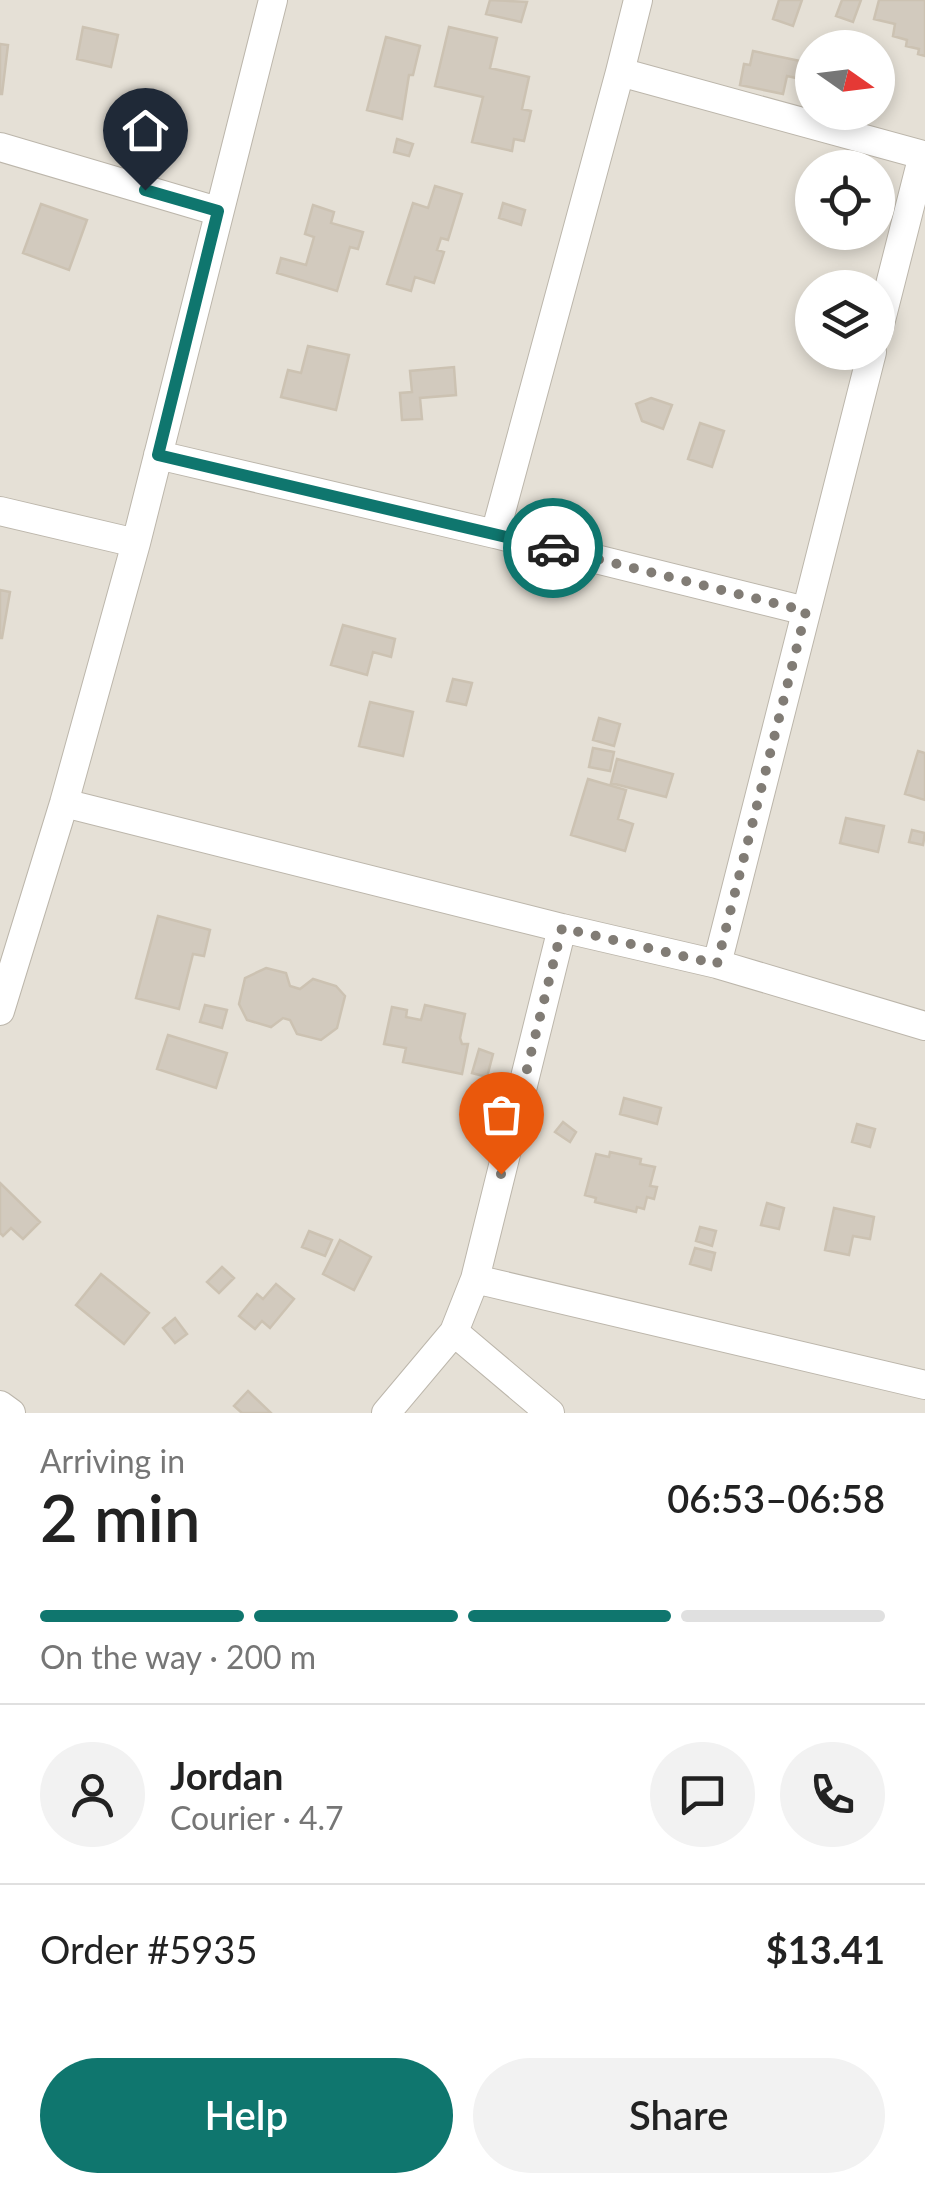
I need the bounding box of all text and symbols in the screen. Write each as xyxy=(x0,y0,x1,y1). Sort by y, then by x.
north arrow xyxy=(795,30,895,130)
map controls xyxy=(795,30,895,370)
pin xyxy=(103,88,188,191)
icon: home xyxy=(118,103,173,158)
button: locate xyxy=(795,150,895,250)
button: layers xyxy=(795,270,895,370)
courier xyxy=(503,498,603,598)
icon: car xyxy=(526,521,581,576)
pin xyxy=(459,1072,544,1175)
icon: bag xyxy=(474,1087,529,1142)
text: Arriving in xyxy=(40,1441,185,1480)
text: 06:53–06:58 xyxy=(667,1475,885,1521)
text: 2 min xyxy=(40,1478,200,1556)
text: On the way · 200 m xyxy=(40,1637,316,1676)
button: person xyxy=(40,1742,145,1847)
button: chat xyxy=(650,1742,755,1847)
button: phone xyxy=(780,1742,885,1847)
text: Jordan xyxy=(170,1752,283,1798)
text: Courier · 4.7 xyxy=(170,1798,344,1837)
text: Order #5935 xyxy=(40,1926,257,1972)
text: $13.41 xyxy=(766,1926,885,1972)
button: Help xyxy=(40,2058,453,2173)
button: Share xyxy=(473,2058,885,2173)

